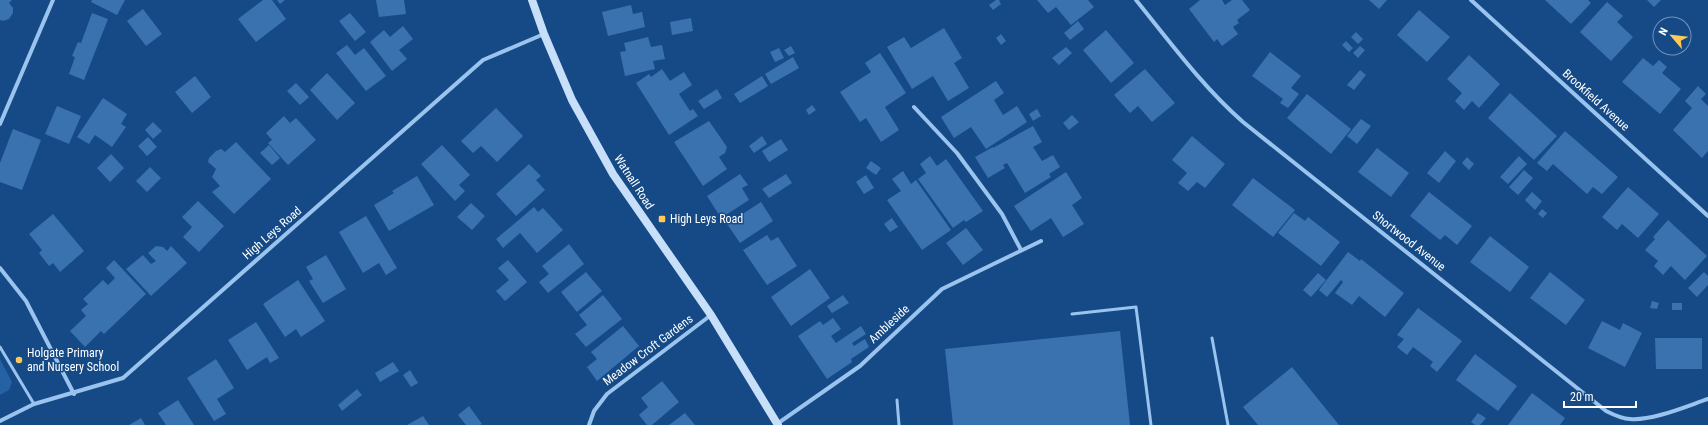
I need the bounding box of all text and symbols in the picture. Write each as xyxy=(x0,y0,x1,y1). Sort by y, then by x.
north arrow xyxy=(1652,16,1692,56)
text: N xyxy=(1656,25,1671,38)
street label: Brookfield Avenue xyxy=(1560,66,1633,134)
street label: Watnall Road xyxy=(611,152,657,212)
street label: High Leys Road xyxy=(240,204,304,262)
street label: Shortwood Avenue xyxy=(1370,208,1449,274)
place label: High Leys Road xyxy=(670,212,743,226)
marker: High Leys Road xyxy=(657,214,667,224)
street label: Ambleside xyxy=(866,302,912,346)
street label: Meadow Croft Gardens xyxy=(600,312,696,388)
place label: Holgate Primary and Nursery School xyxy=(27,346,119,374)
marker: Holgate Primary and Nursery School xyxy=(14,355,24,365)
scale bar xyxy=(1564,383,1636,409)
text: 20 m xyxy=(1570,390,1594,404)

